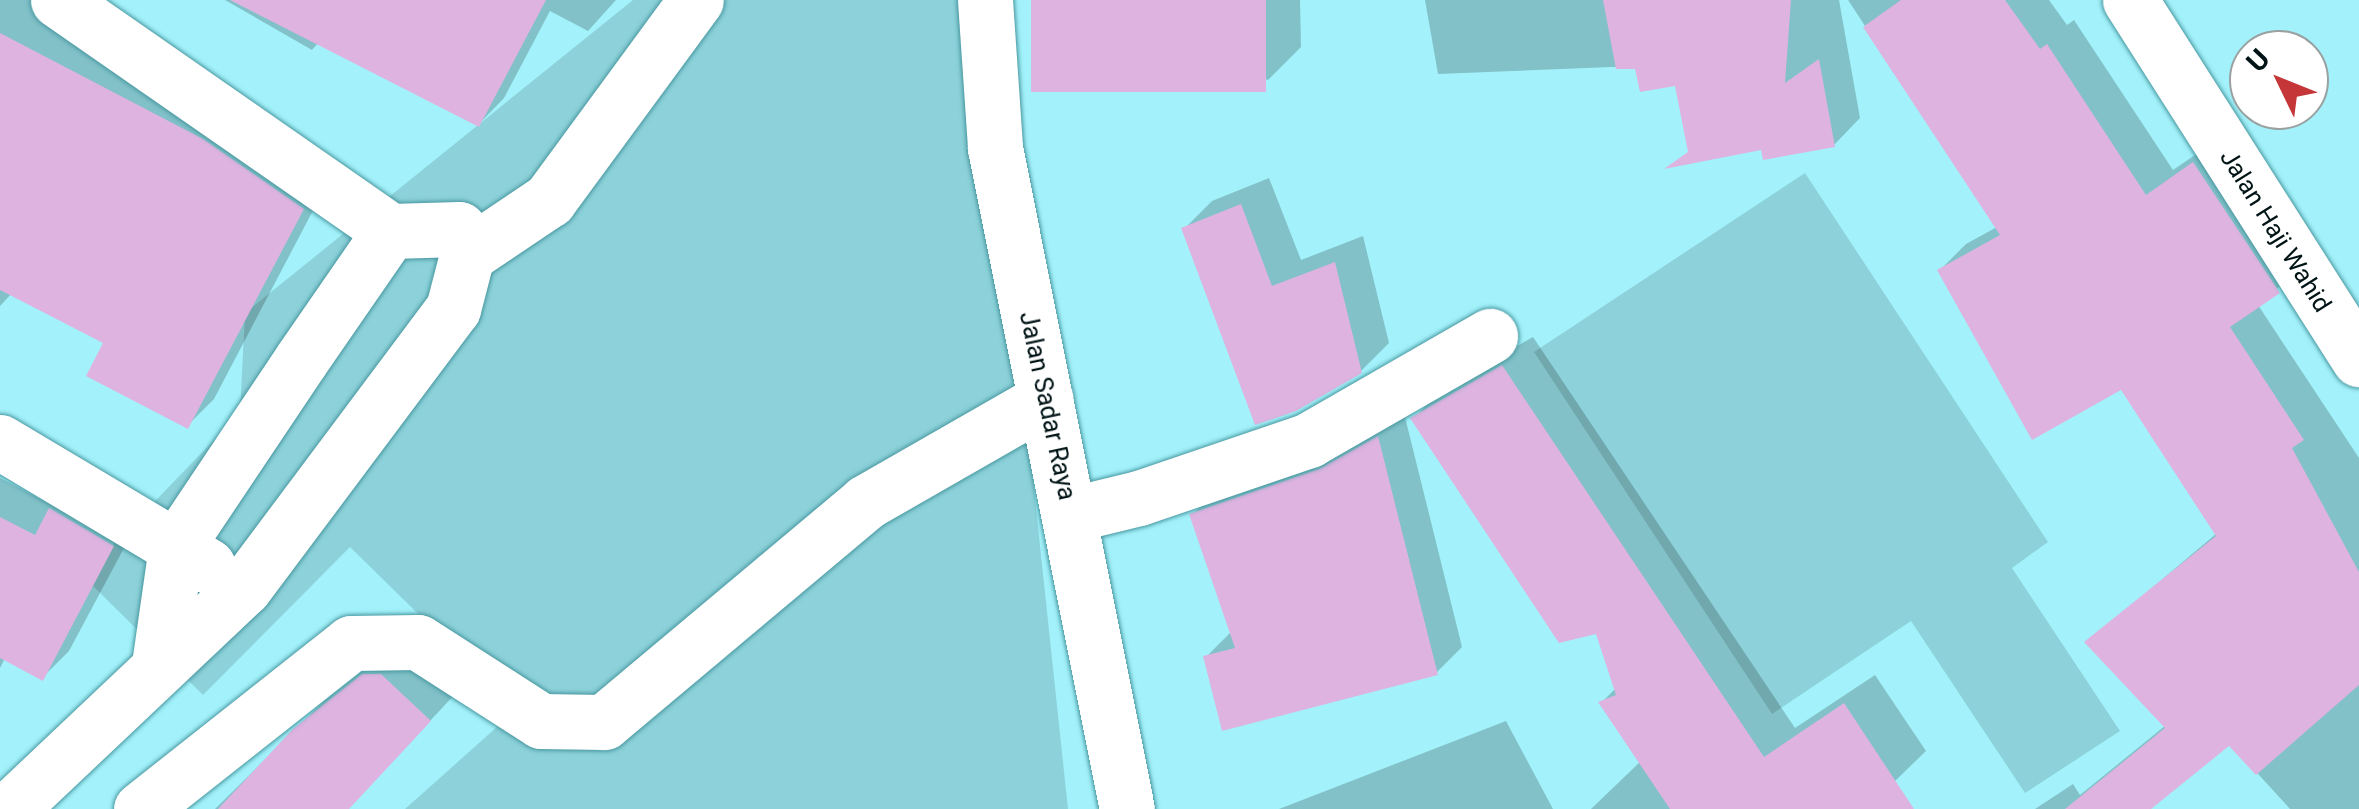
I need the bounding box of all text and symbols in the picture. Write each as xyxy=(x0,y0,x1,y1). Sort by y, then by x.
north arrow xyxy=(2229,30,2329,130)
text: U xyxy=(2240,43,2277,79)
street label: Jalan Haji Wahid xyxy=(2213,144,2337,318)
street label: Jalan Sadar Raya xyxy=(1012,309,1082,503)

